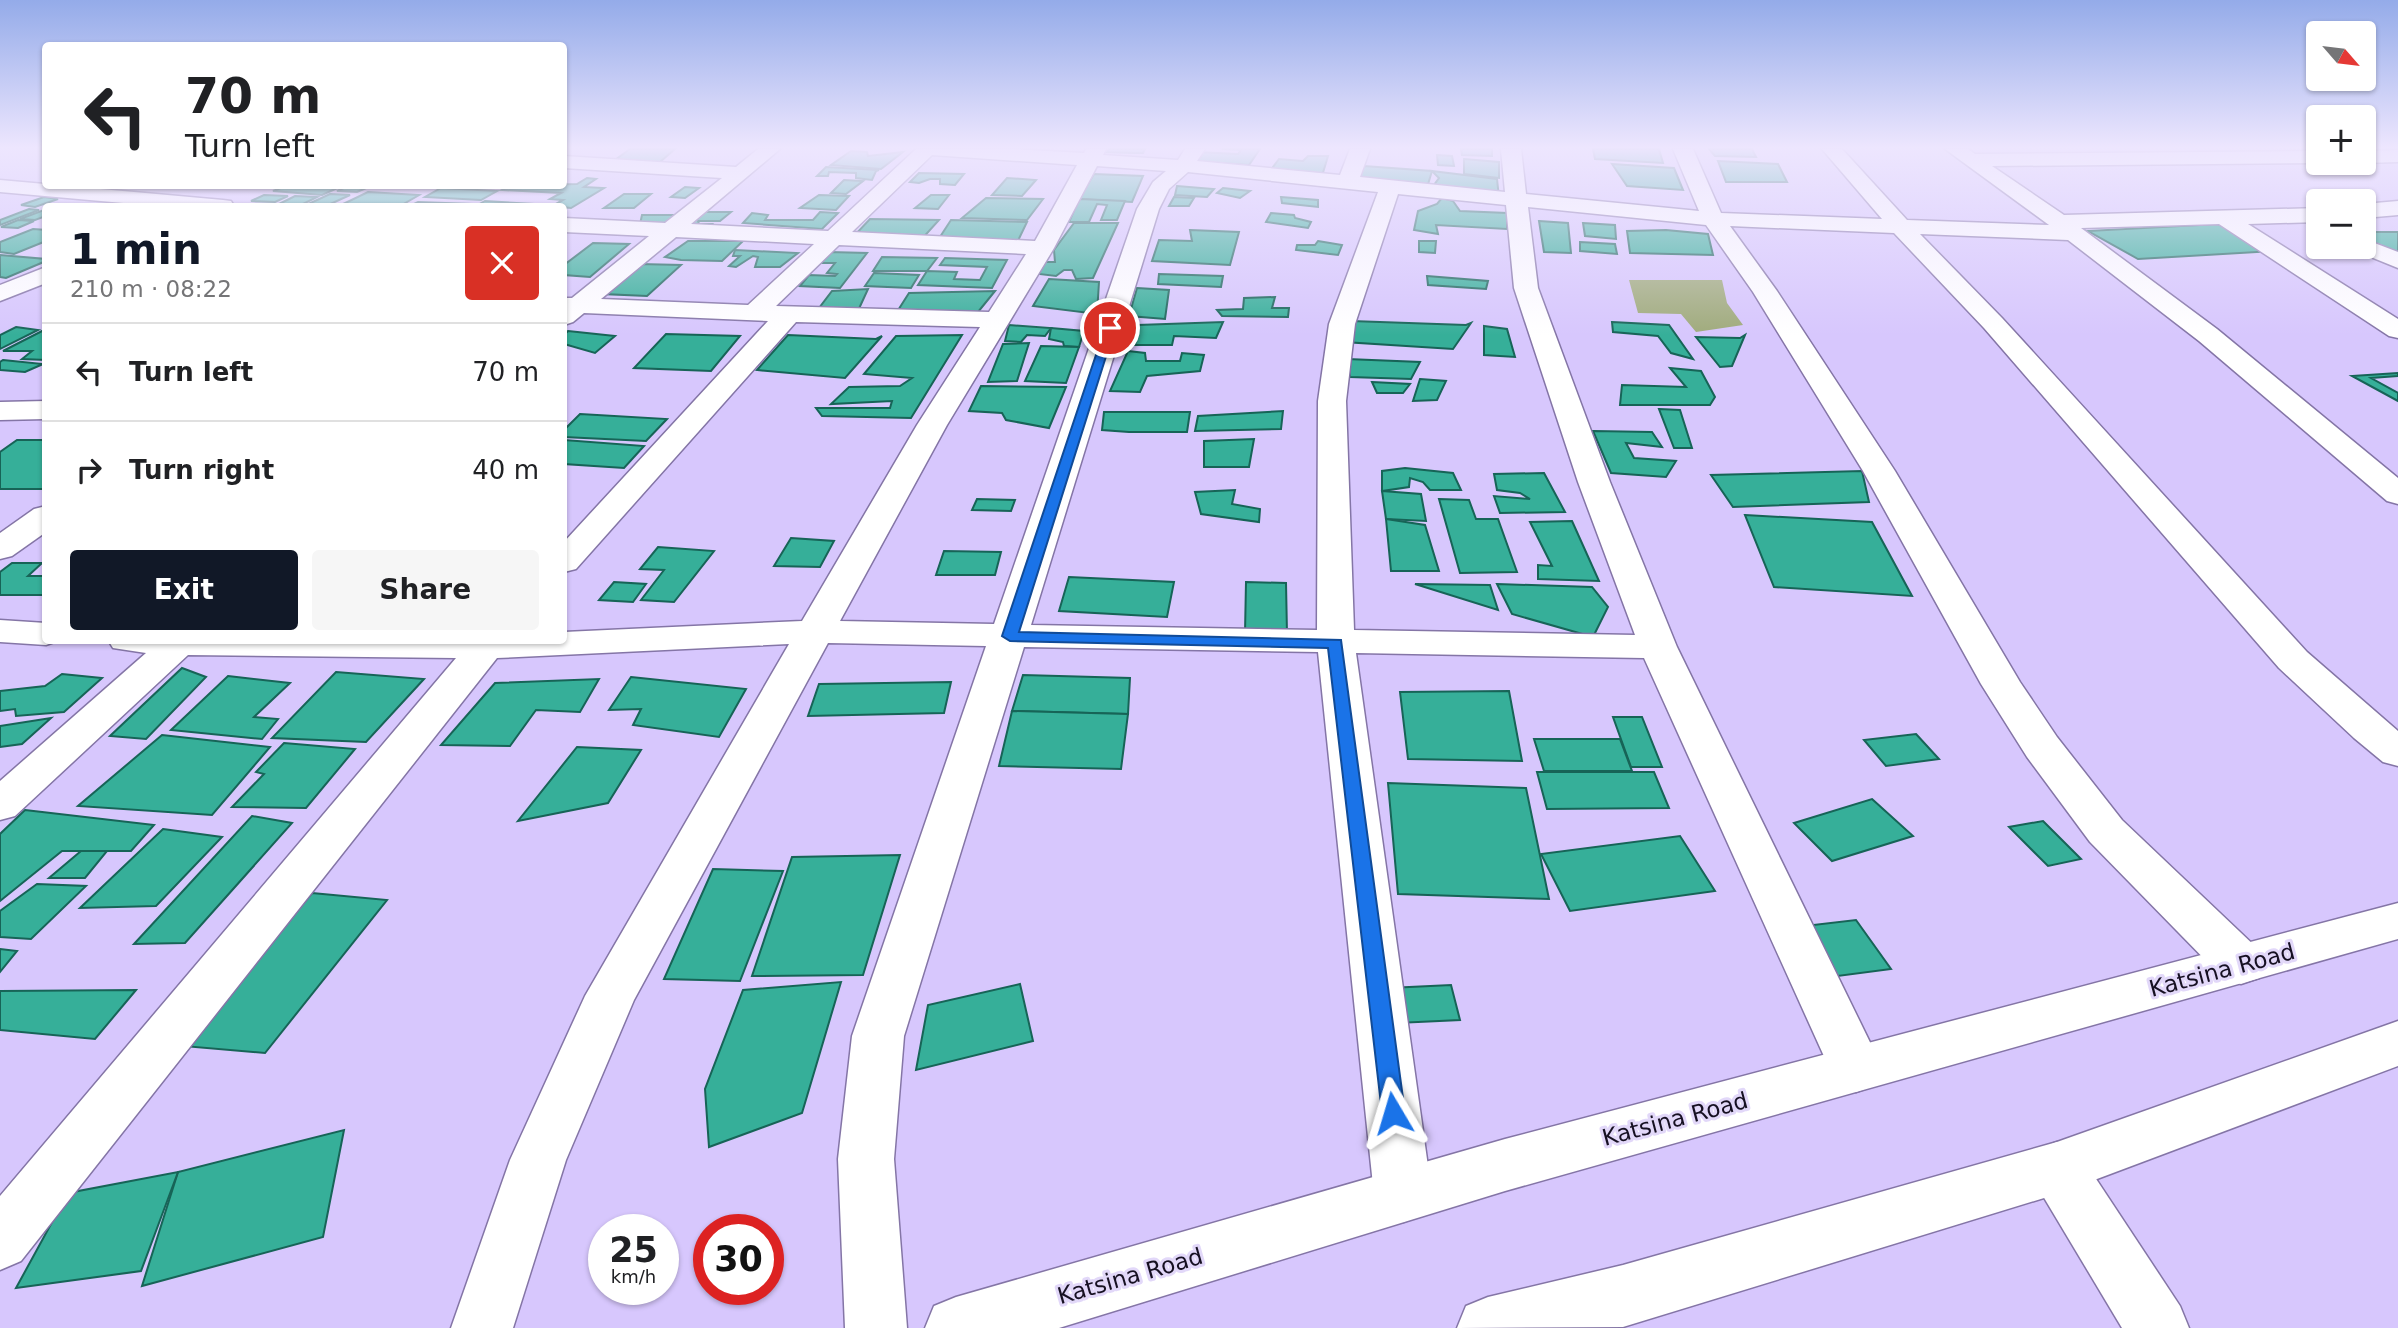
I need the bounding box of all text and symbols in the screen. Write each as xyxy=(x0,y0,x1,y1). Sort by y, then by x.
north arrow xyxy=(2306,21,2376,91)
map controls xyxy=(2306,21,2376,259)
text: 70 m xyxy=(185,68,321,125)
icon: left xyxy=(70,70,161,161)
button: + xyxy=(2306,105,2376,175)
text: Turn left xyxy=(185,127,315,165)
button: − xyxy=(2306,189,2376,259)
text: 1 min xyxy=(70,225,202,274)
button: close xyxy=(465,226,539,300)
text: 210 m · 08:22 xyxy=(70,276,232,302)
pin xyxy=(1080,298,1140,358)
icon: arrive xyxy=(1091,309,1129,347)
icon: left xyxy=(70,353,108,391)
text: Turn left xyxy=(129,357,253,387)
text: 70 m xyxy=(472,357,539,387)
icon: right xyxy=(70,451,108,489)
text: Turn right xyxy=(129,455,274,485)
text: 40 m xyxy=(472,455,539,485)
button: Exit xyxy=(70,550,298,630)
button: Share xyxy=(312,550,539,630)
street label: Katsina Road xyxy=(2146,938,2298,1002)
position arrow xyxy=(1356,1076,1430,1150)
street label: Katsina Road xyxy=(1599,1087,1751,1151)
speed limit sign: 30 xyxy=(693,1214,784,1305)
text: 25 xyxy=(609,1230,658,1270)
street label: Katsina Road xyxy=(1054,1243,1206,1309)
text: km/h xyxy=(611,1266,656,1287)

